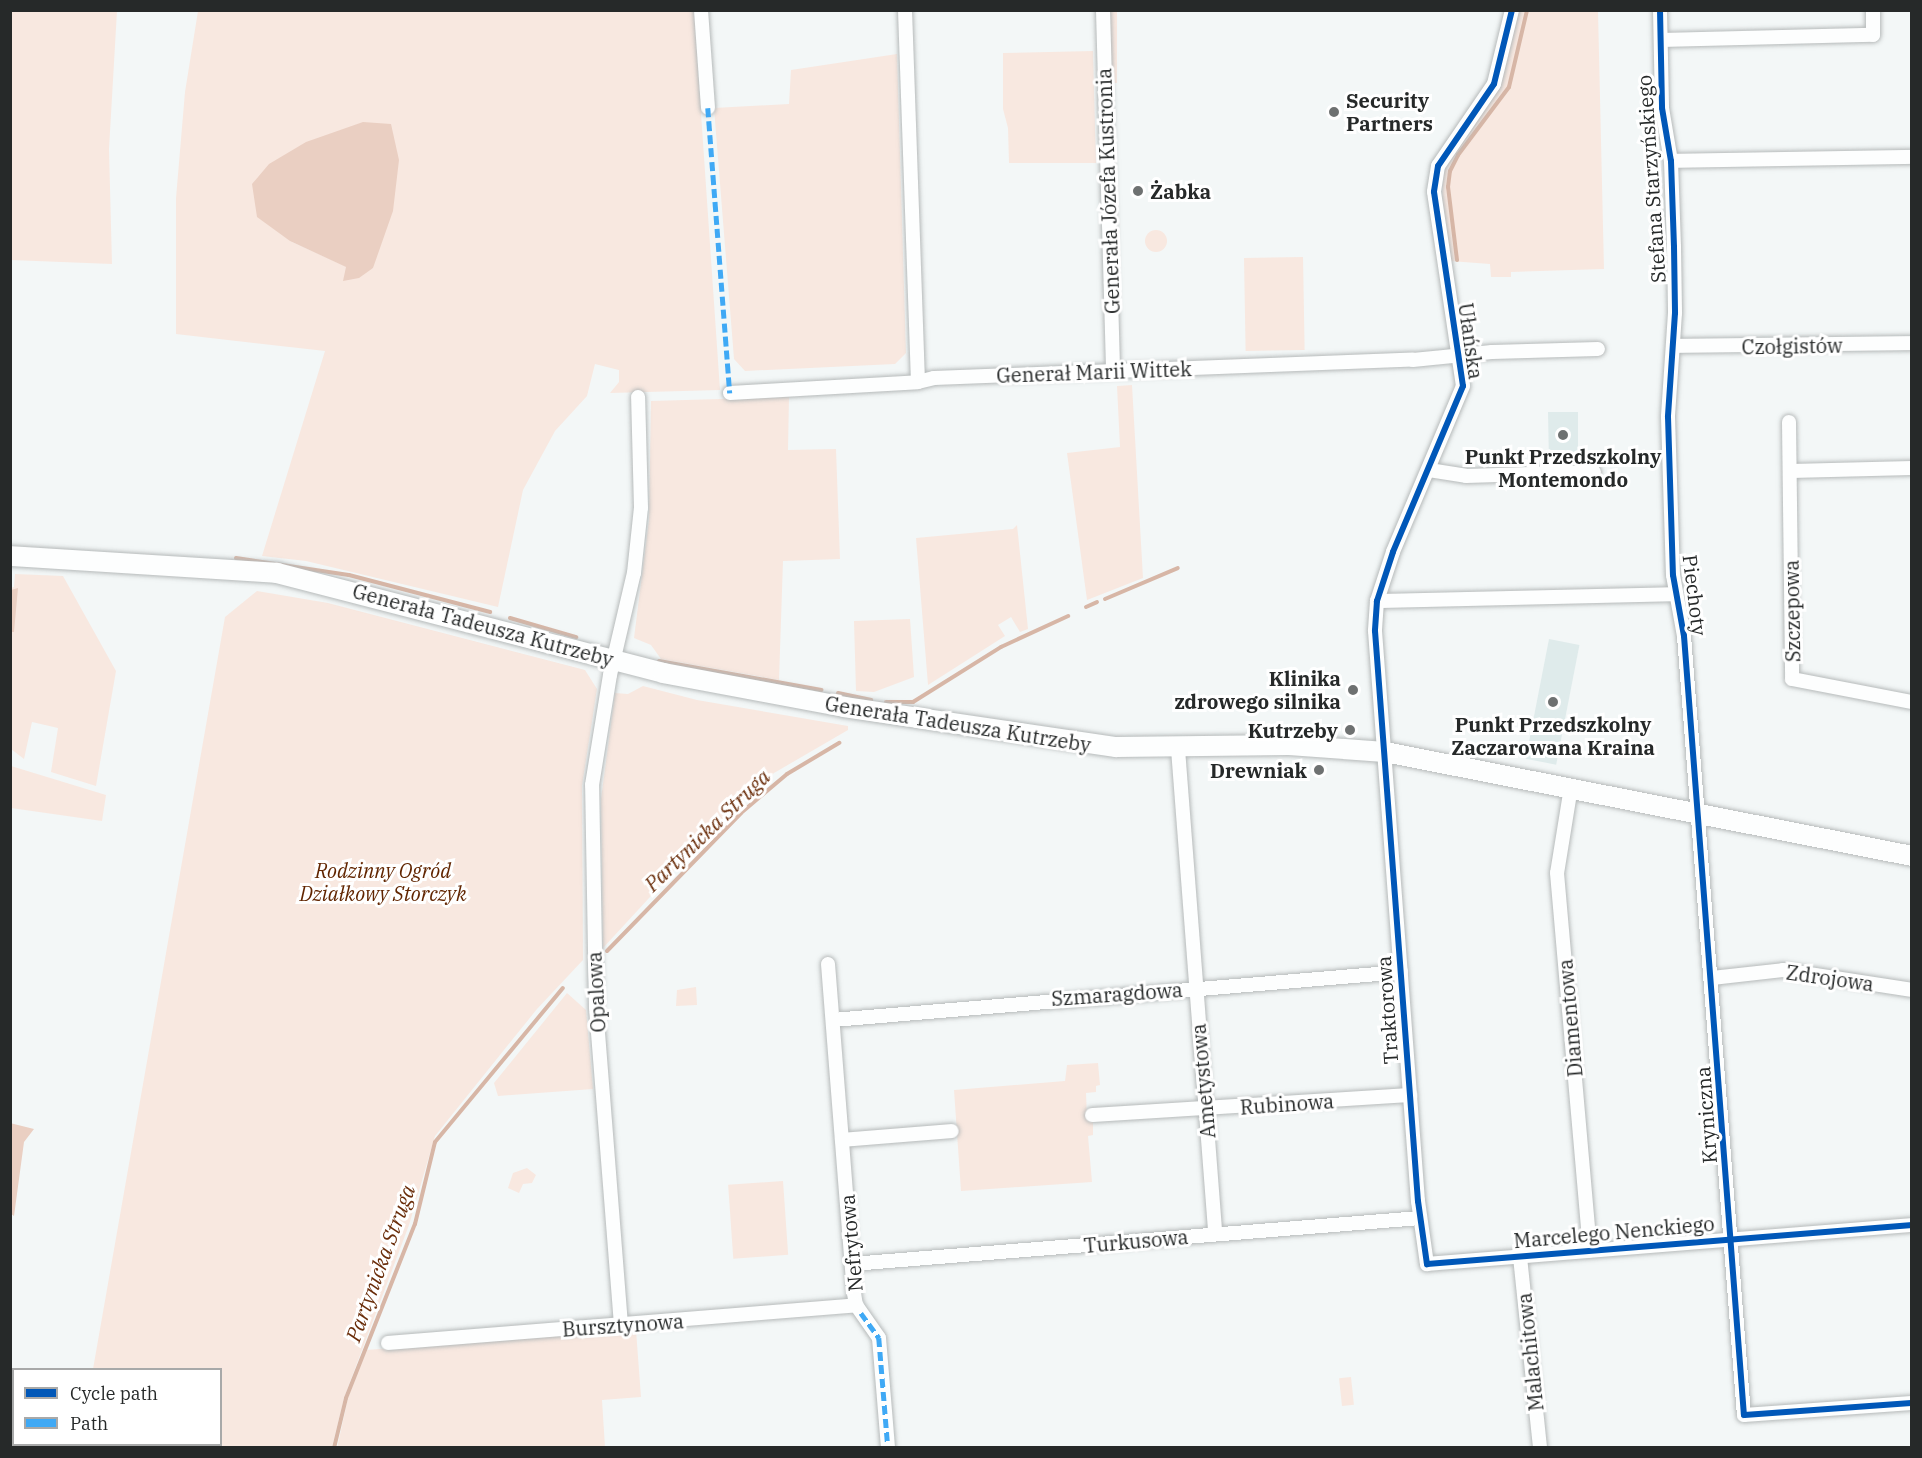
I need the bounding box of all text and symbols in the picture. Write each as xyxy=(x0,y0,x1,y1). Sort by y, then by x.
street label: Generała Józefa Kustronia xyxy=(1092,68,1124,314)
street label: Stefana Starzyńskiego xyxy=(1632,74,1670,284)
place label: Security Partners xyxy=(1346,88,1433,135)
marker: Security Partners xyxy=(1327,105,1341,119)
place label: Żabka xyxy=(1150,179,1211,203)
marker: Żabka xyxy=(1131,184,1145,198)
street label: Ułańska xyxy=(1454,301,1488,381)
street label: Czołgistów xyxy=(1741,333,1843,359)
street label: Generał Marii Wittek xyxy=(996,357,1192,387)
marker: Punkt Przedszkolny Montemondo xyxy=(1556,428,1570,442)
place label: Punkt Przedszkolny Montemondo xyxy=(1465,444,1661,491)
street label: Piechoty xyxy=(1678,553,1712,637)
street label: Szczepowa xyxy=(1779,560,1805,662)
street label: Generała Tadeusza Kutrzeby xyxy=(350,579,616,671)
place label: Klinika zdrowego silnika xyxy=(1174,666,1341,713)
marker: Klinika zdrowego silnika xyxy=(1346,683,1360,697)
street label: Generała Tadeusza Kutrzeby xyxy=(823,691,1093,757)
marker: Punkt Przedszkolny Zaczarowana Kraina xyxy=(1546,695,1560,709)
place label: Punkt Przedszkolny Zaczarowana Kraina xyxy=(1451,712,1655,759)
place label: Kutrzeby xyxy=(1248,718,1338,742)
marker: Kutrzeby xyxy=(1343,723,1357,737)
place label: Drewniak xyxy=(1210,758,1307,782)
marker: Drewniak xyxy=(1312,763,1326,777)
water label: Partynicka Struga xyxy=(639,764,775,896)
park label: Rodzinny Ogród Działkowy Storczyk xyxy=(300,858,466,905)
street label: Opalowa xyxy=(582,951,610,1033)
street label: Traktorowa xyxy=(1371,955,1403,1065)
street label: Diamentowa xyxy=(1553,958,1587,1078)
street label: Zdrojowa xyxy=(1784,960,1876,996)
street label: Szmaragdowa xyxy=(1050,977,1184,1011)
street label: Ametystowa xyxy=(1186,1023,1220,1139)
street label: Kryniczna xyxy=(1691,1066,1721,1164)
street label: Rubinowa xyxy=(1239,1089,1335,1119)
water label: Partynicka Struga xyxy=(340,1181,420,1345)
street label: Nefrytowa xyxy=(835,1193,867,1293)
street label: Marcelego Nenckiego xyxy=(1513,1211,1715,1253)
street label: Turkusowa xyxy=(1083,1224,1189,1258)
street label: Malachitowa xyxy=(1512,1292,1548,1412)
street label: Bursztynowa xyxy=(561,1309,685,1341)
legend xyxy=(12,1368,222,1446)
text: Cycle path xyxy=(70,1382,158,1405)
text: Path xyxy=(70,1412,108,1435)

